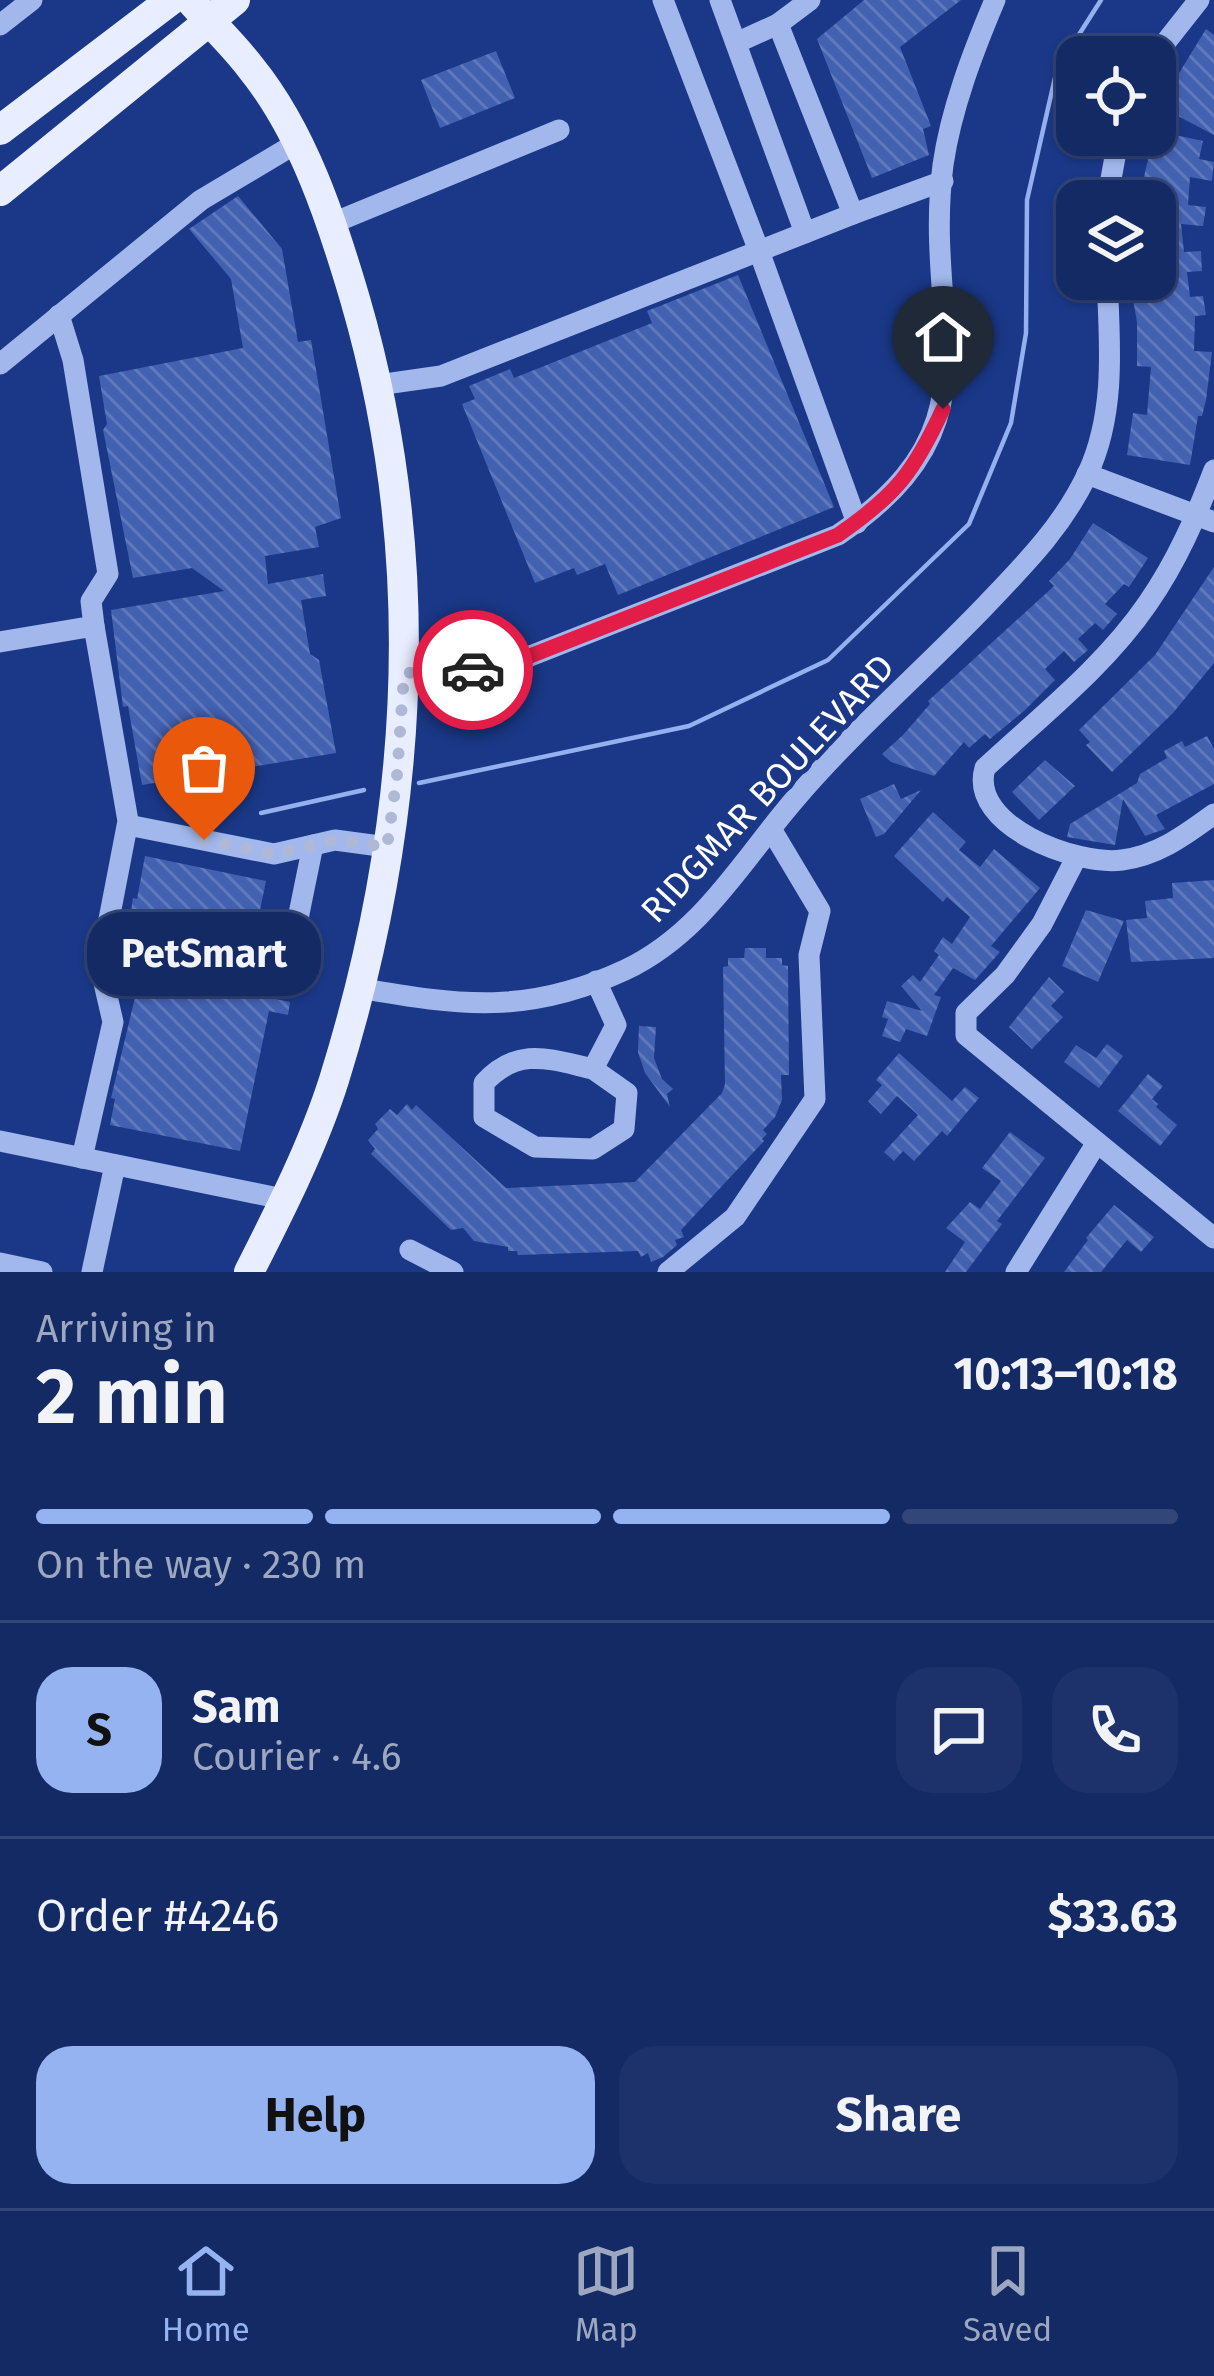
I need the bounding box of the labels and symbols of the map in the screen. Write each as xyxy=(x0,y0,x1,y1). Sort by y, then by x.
pin xyxy=(892,286,994,409)
courier xyxy=(413,610,533,730)
street label: RIDGMAR BOULEVARD xyxy=(632,645,904,932)
pin xyxy=(153,717,255,840)
callout: PetSmart xyxy=(87,912,321,996)

